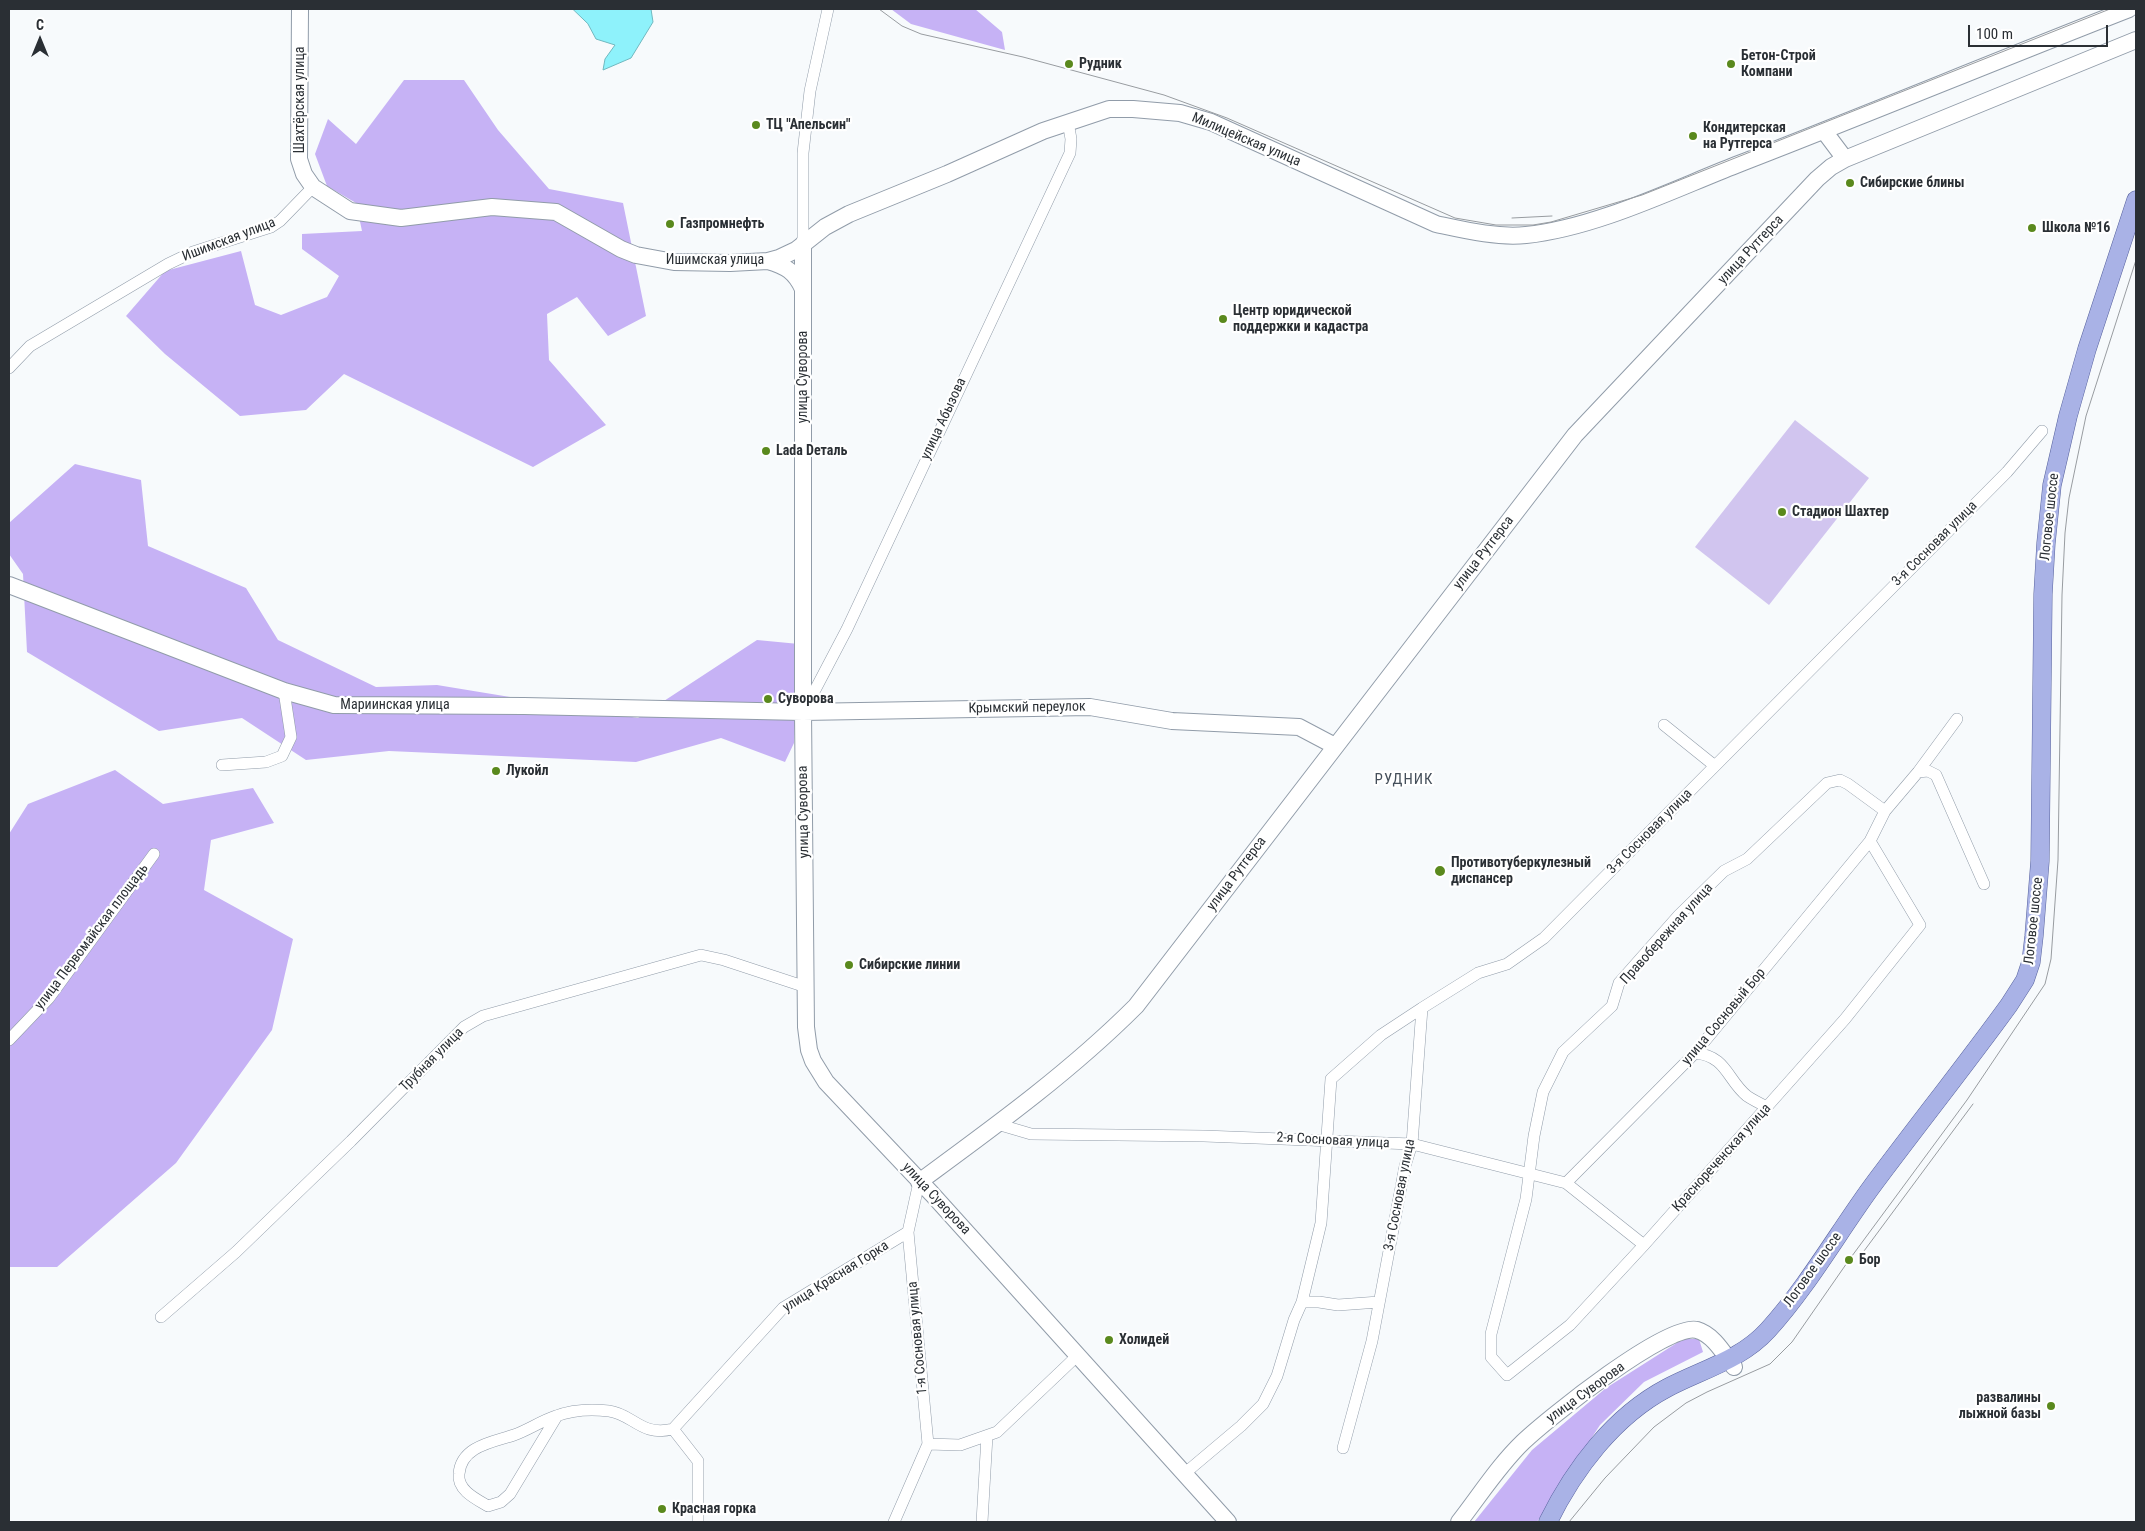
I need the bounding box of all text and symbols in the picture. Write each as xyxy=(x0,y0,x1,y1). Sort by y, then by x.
north arrow xyxy=(15,15,65,65)
scale bar xyxy=(1970,15,2110,47)
text: С xyxy=(36,17,44,33)
text: 100 m xyxy=(1976,25,2013,43)
street label: Шахтёрская улица xyxy=(292,47,308,153)
place label: Бетон-Строй Компани xyxy=(1741,48,1816,80)
place label: Рудник xyxy=(1079,56,1122,72)
marker: Рудник xyxy=(1063,58,1075,70)
marker: Бетон-Строй Компани xyxy=(1725,58,1737,70)
street label: Милицейская улица xyxy=(1189,109,1303,171)
place label: ТЦ "Апельсин" xyxy=(766,117,850,133)
marker: ТЦ "Апельсин" xyxy=(750,119,762,131)
place label: Кондитерская на Рутгерса xyxy=(1703,120,1786,152)
marker: Кондитерская на Рутгерса xyxy=(1687,130,1699,142)
place label: Сибирские блины xyxy=(1860,175,1964,191)
marker: Сибирские блины xyxy=(1844,177,1856,189)
street label: улица Рутгерса xyxy=(1715,212,1787,288)
street label: Ишимская улица xyxy=(180,215,278,265)
place label: Газпромнефть xyxy=(680,216,764,232)
marker: Газпромнефть xyxy=(664,218,676,230)
place label: Школа №16 xyxy=(2042,220,2110,236)
marker: Школа №16 xyxy=(2026,222,2038,234)
street label: Ишимская улица xyxy=(666,252,764,268)
place label: Центр юридической поддержки и кадастра xyxy=(1233,303,1368,336)
marker: Центр юридической поддержки и кадастра xyxy=(1217,313,1229,325)
street label: улица Суворова xyxy=(795,331,811,423)
street label: улица Абызова xyxy=(918,375,970,463)
place label: Lada Dеталь xyxy=(776,443,847,459)
marker: Lada Dеталь xyxy=(760,445,772,457)
street label: Логовое шоссе xyxy=(2037,472,2063,562)
street label: 3-я Сосновая улица xyxy=(1889,498,1981,590)
place label: Стадион Шахтер xyxy=(1792,504,1889,520)
marker: Стадион Шахтер xyxy=(1776,506,1788,518)
street label: улица Рутгерса xyxy=(1450,513,1518,593)
place label: Суворова xyxy=(778,691,834,707)
marker: Суворова xyxy=(762,693,774,705)
street label: Мариинская улица xyxy=(340,697,450,713)
street label: Крымский переулок xyxy=(968,699,1086,717)
place label: Лукойл xyxy=(506,763,548,779)
marker: Лукойл xyxy=(490,765,502,777)
street label: улица Суворова xyxy=(795,766,813,858)
district label: РУДНИК xyxy=(1374,771,1434,789)
street label: 3-я Сосновая улица xyxy=(1604,786,1696,878)
street label: улица Рутгерса xyxy=(1204,834,1270,914)
place label: Противотуберкулезный диспансер xyxy=(1451,855,1591,888)
street label: улица Первомайская площадь xyxy=(32,861,152,1013)
marker: Противотуберкулезный диспансер xyxy=(1433,864,1447,878)
street label: Логовое шоссе xyxy=(2021,876,2047,966)
street label: Правобережная улица xyxy=(1617,880,1717,988)
place label: Сибирские линии xyxy=(859,957,960,973)
marker: Сибирские линии xyxy=(843,959,855,971)
street label: улица Сосновый Бор xyxy=(1679,965,1769,1069)
street label: Трубная улица xyxy=(397,1025,467,1095)
street label: Краснореченская улица xyxy=(1669,1101,1775,1215)
street label: 2-я Сосновая улица xyxy=(1276,1130,1390,1152)
street label: 3-я Сосновая улица xyxy=(1381,1138,1419,1252)
street label: улица Суворова xyxy=(898,1159,974,1239)
street label: Логовое шоссе xyxy=(1780,1229,1846,1311)
street label: улица Красная Горка xyxy=(780,1238,892,1316)
place label: Бор xyxy=(1859,1252,1881,1268)
marker: Бор xyxy=(1843,1254,1855,1266)
street label: 1-я Сосновая улица xyxy=(905,1281,931,1395)
place label: Холидей xyxy=(1119,1332,1169,1348)
marker: Холидей xyxy=(1103,1334,1115,1346)
street label: улица Суворова xyxy=(1544,1359,1628,1427)
place label: развалины лыжной базы xyxy=(1959,1390,2041,1422)
marker: развалины лыжной базы xyxy=(2045,1400,2057,1412)
place label: Красная горка xyxy=(672,1501,756,1517)
marker: Красная горка xyxy=(656,1503,668,1515)

